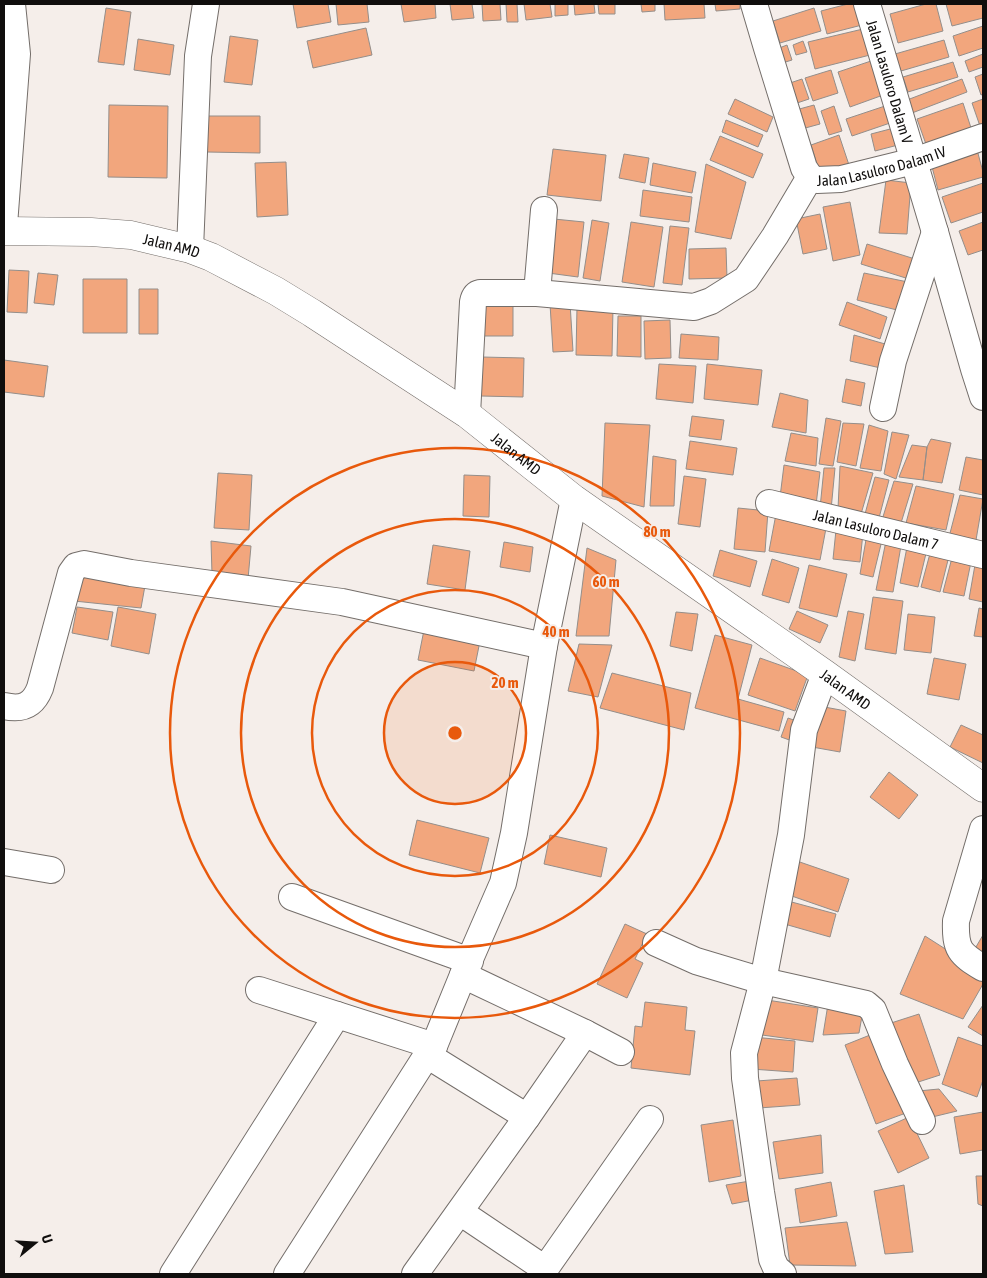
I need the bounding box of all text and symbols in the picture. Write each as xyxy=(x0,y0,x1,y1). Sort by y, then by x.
street label: Jalan Lasuloro Dalam V xyxy=(864,18,917,146)
street label: Jalan Lasuloro Dalam IV xyxy=(816,142,949,188)
street label: Jalan AMD xyxy=(142,230,203,261)
street label: Jalan AMD xyxy=(489,429,544,478)
street label: Jalan Lasuloro Dalam 7 xyxy=(812,506,940,552)
text: 80 m xyxy=(644,523,671,540)
text: 60 m xyxy=(593,573,620,590)
text: 40 m xyxy=(542,623,570,640)
street label: Jalan AMD xyxy=(817,665,874,713)
text: 20 m xyxy=(492,674,519,691)
centre of rings xyxy=(446,724,464,742)
north arrow xyxy=(10,1218,60,1268)
text: U xyxy=(38,1233,56,1245)

